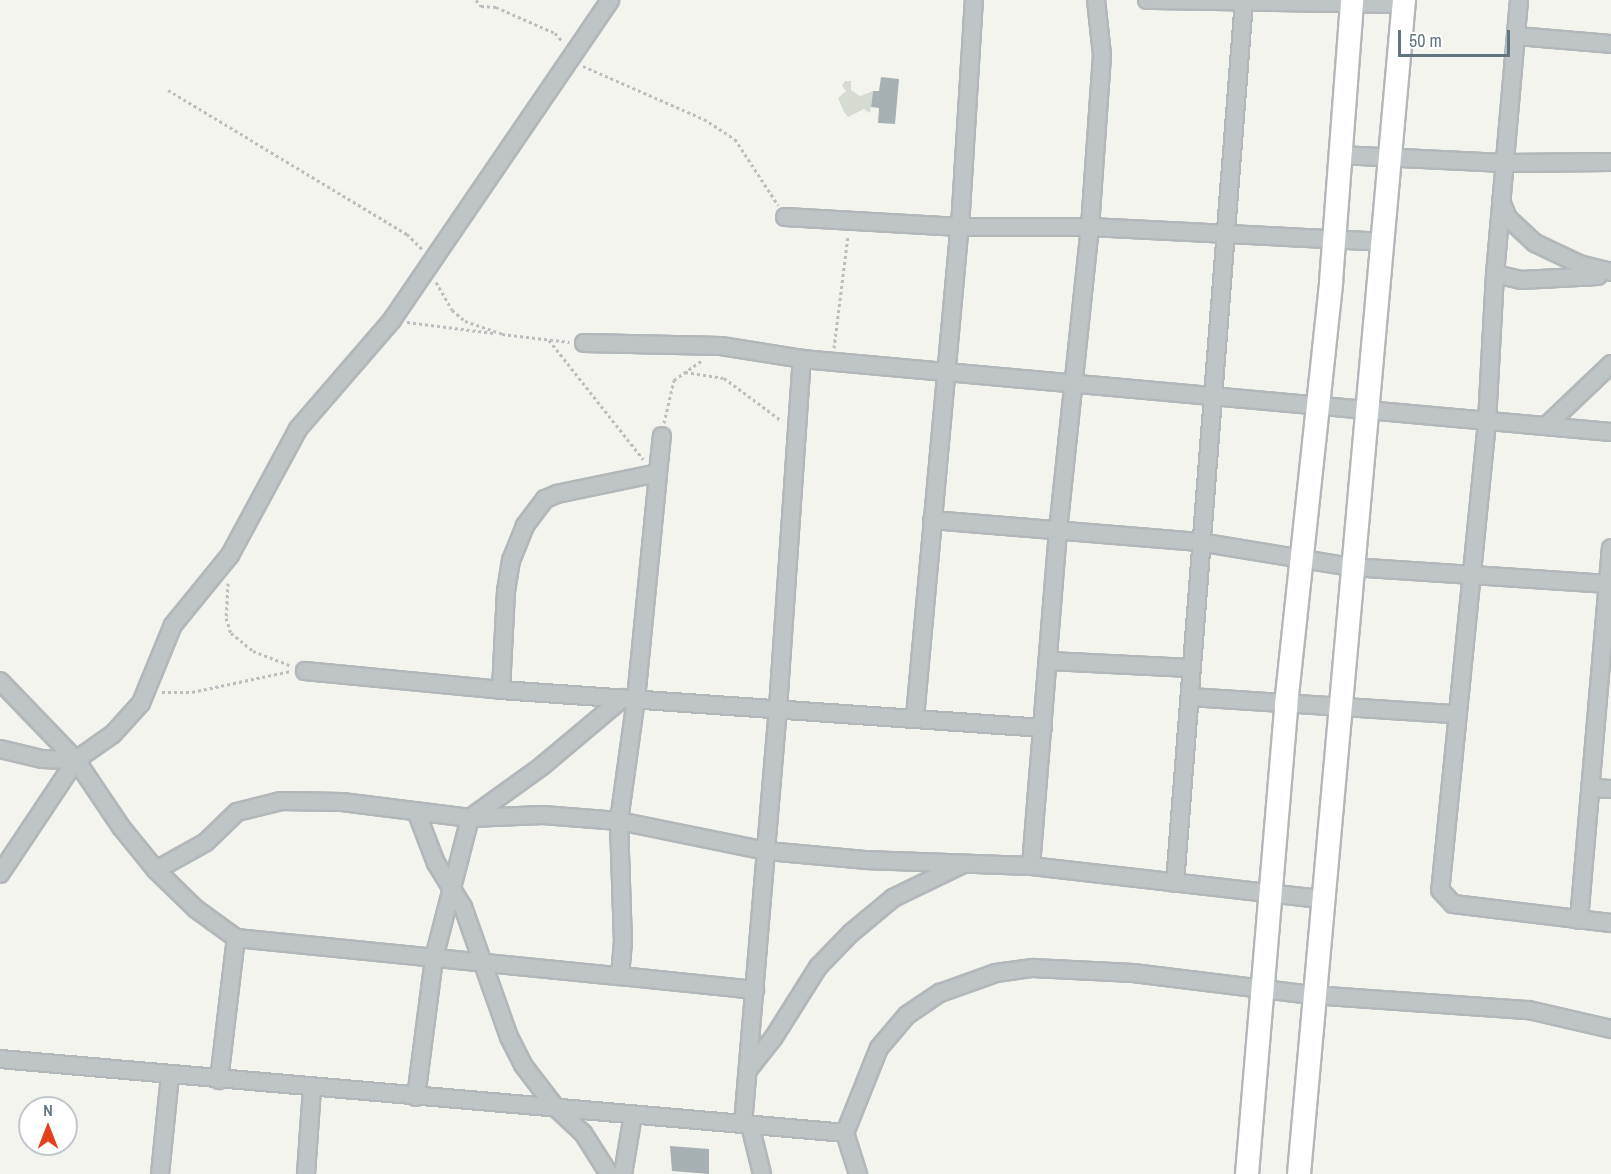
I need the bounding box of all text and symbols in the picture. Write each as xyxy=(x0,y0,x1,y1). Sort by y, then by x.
scale bar xyxy=(1401,18,1514,56)
text: 50 m xyxy=(1409,28,1442,53)
north arrow xyxy=(18,1096,78,1156)
text: N xyxy=(43,1099,53,1121)

